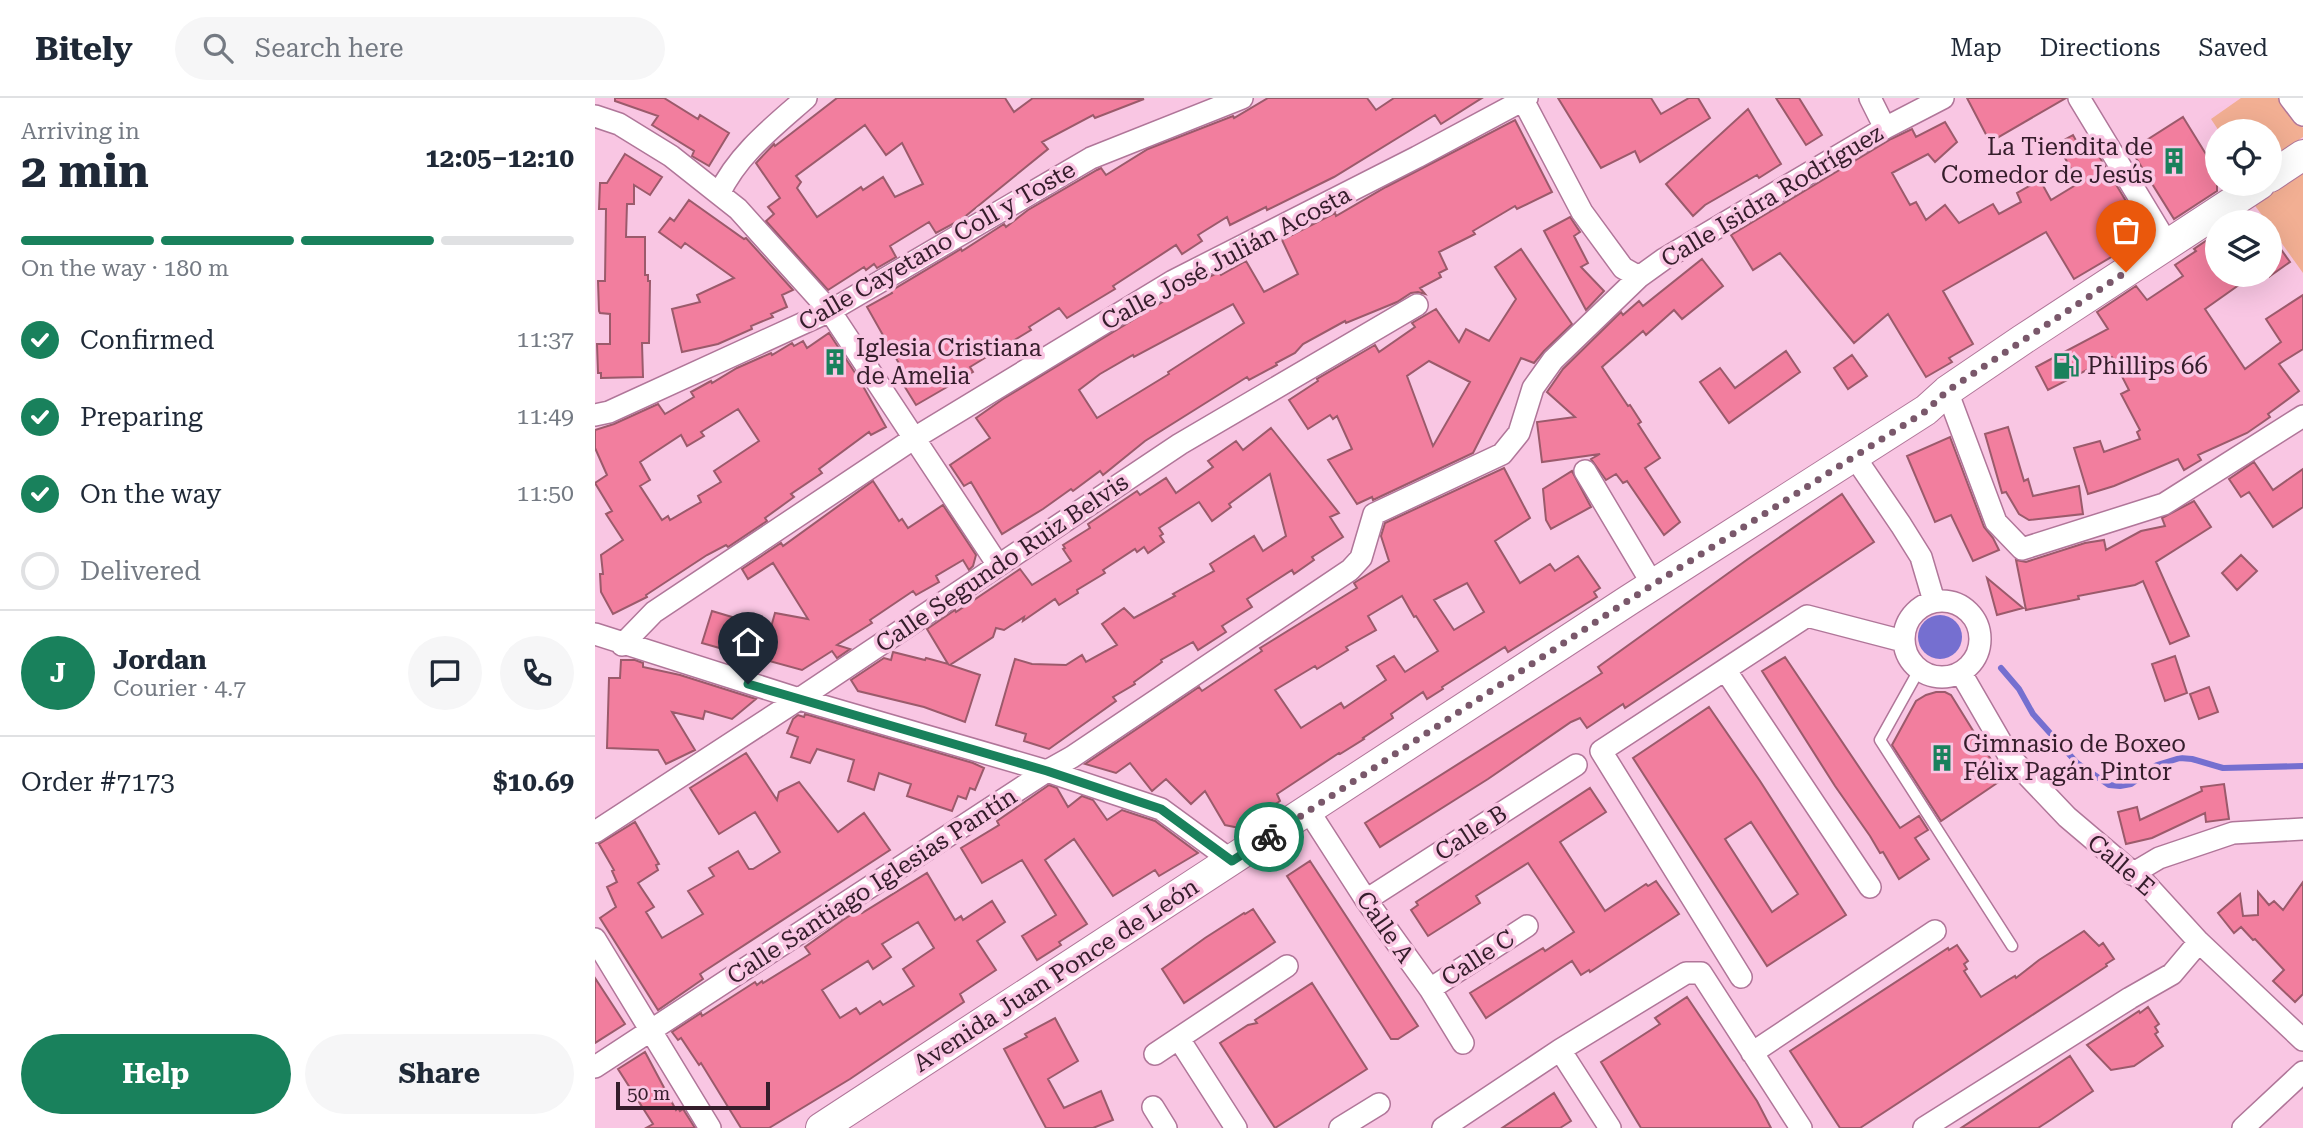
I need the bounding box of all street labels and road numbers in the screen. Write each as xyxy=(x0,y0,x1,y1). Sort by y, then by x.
street label: Calle Isidra Rodríguez xyxy=(1656,119,1888,273)
street label: Calle Cayetano Coll y Toste xyxy=(794,155,1080,337)
street label: Calle José Julián Acosta xyxy=(1096,180,1356,336)
street label: Calle Segundo Ruiz Belvis xyxy=(870,468,1134,658)
street label: Calle Santiago Iglesias Pantín xyxy=(722,782,1022,990)
street label: Calle B xyxy=(1430,799,1512,867)
street label: Calle E xyxy=(2082,828,2160,902)
street label: Avenida Juan Ponce de León xyxy=(908,872,1204,1078)
street label: Calle A xyxy=(1350,886,1420,968)
street label: Calle C xyxy=(1436,924,1520,992)

